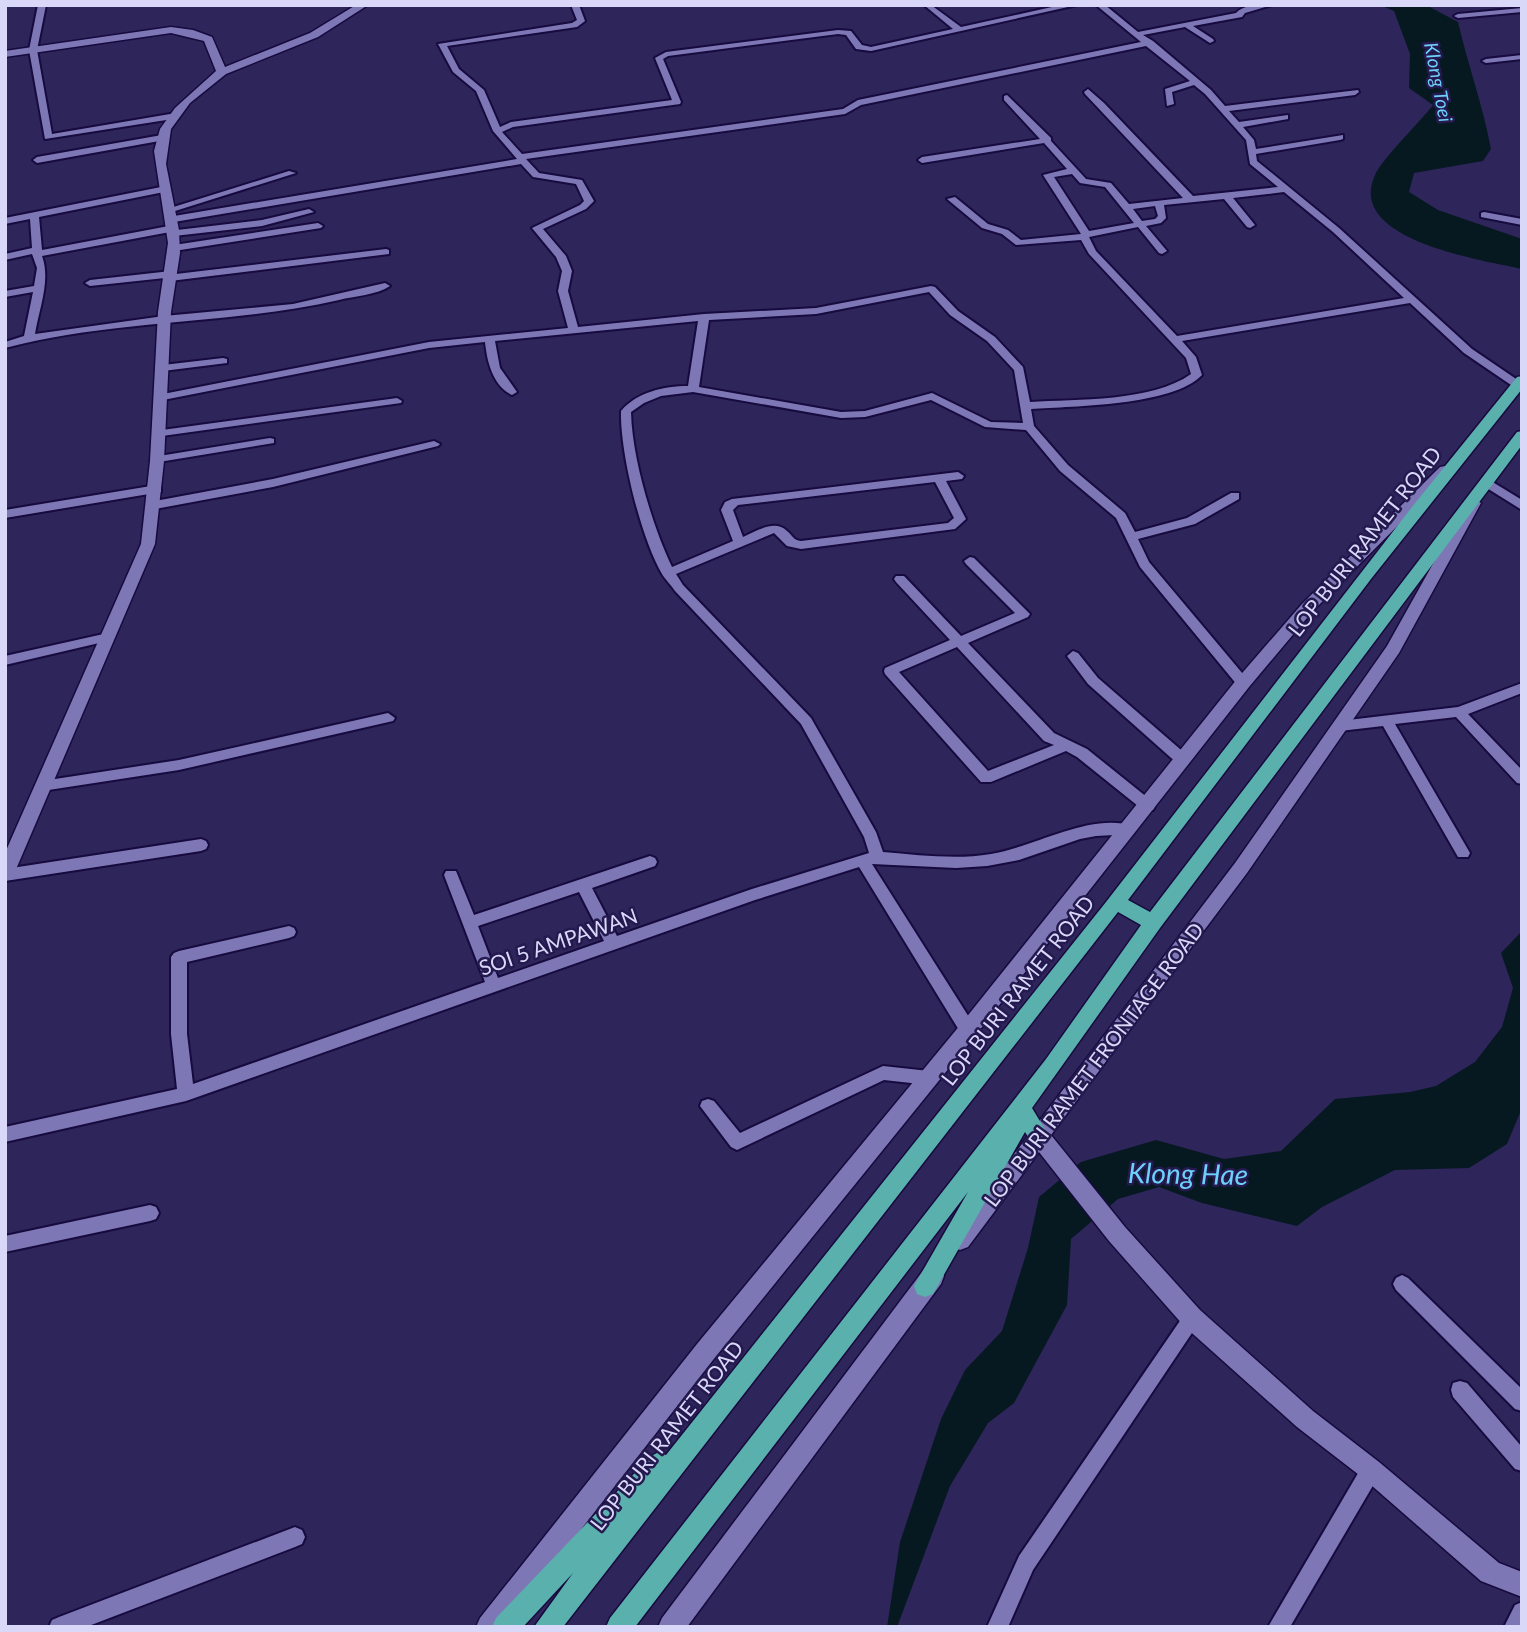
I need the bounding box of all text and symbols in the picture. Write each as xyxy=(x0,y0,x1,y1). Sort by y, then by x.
water label: Klong Toei xyxy=(1420,40,1458,124)
street label: LOP BURI RAMET ROAD xyxy=(1282,441,1446,641)
street label: LOP BURI RAMET ROAD xyxy=(935,890,1099,1090)
street label: SOI 5 AMPAWAN xyxy=(475,902,641,980)
street label: LOP BURI RAMET FRONTAGE ROAD xyxy=(978,917,1208,1211)
water label: Klong Hae xyxy=(1128,1155,1248,1191)
street label: LOP BURI RAMET ROAD xyxy=(584,1335,748,1535)

